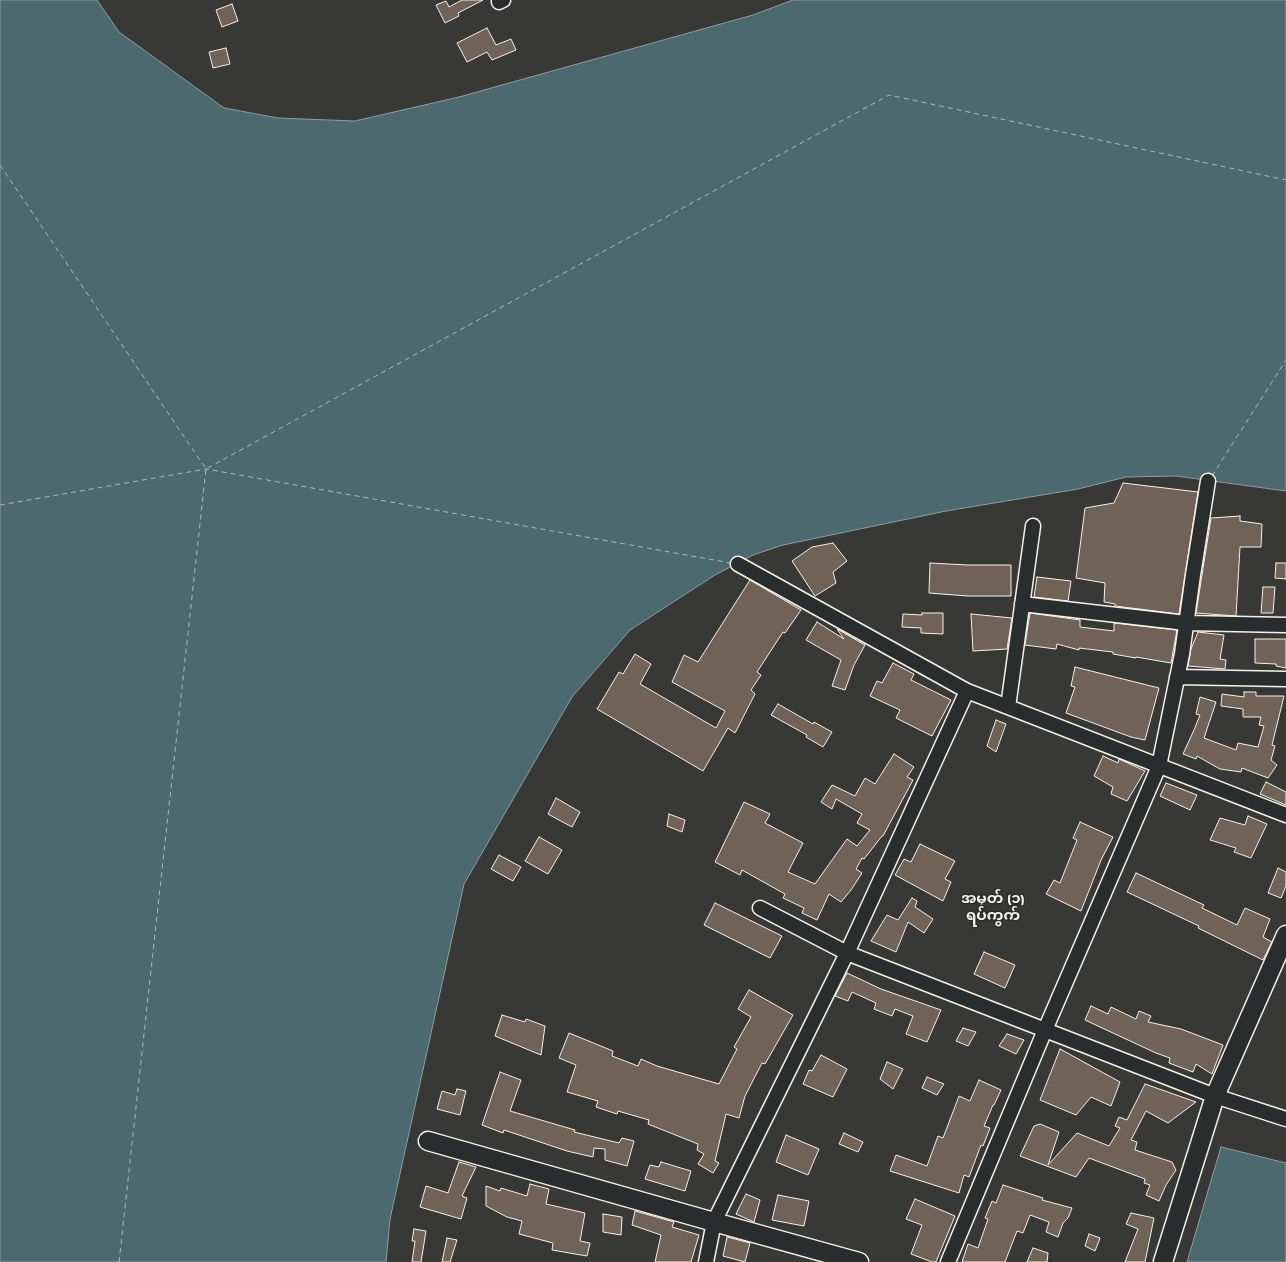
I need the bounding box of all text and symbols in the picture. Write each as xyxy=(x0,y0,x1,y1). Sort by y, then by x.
district label: အမှတ် (၁) ရပ်ကွက် xyxy=(961,892,1025,927)

